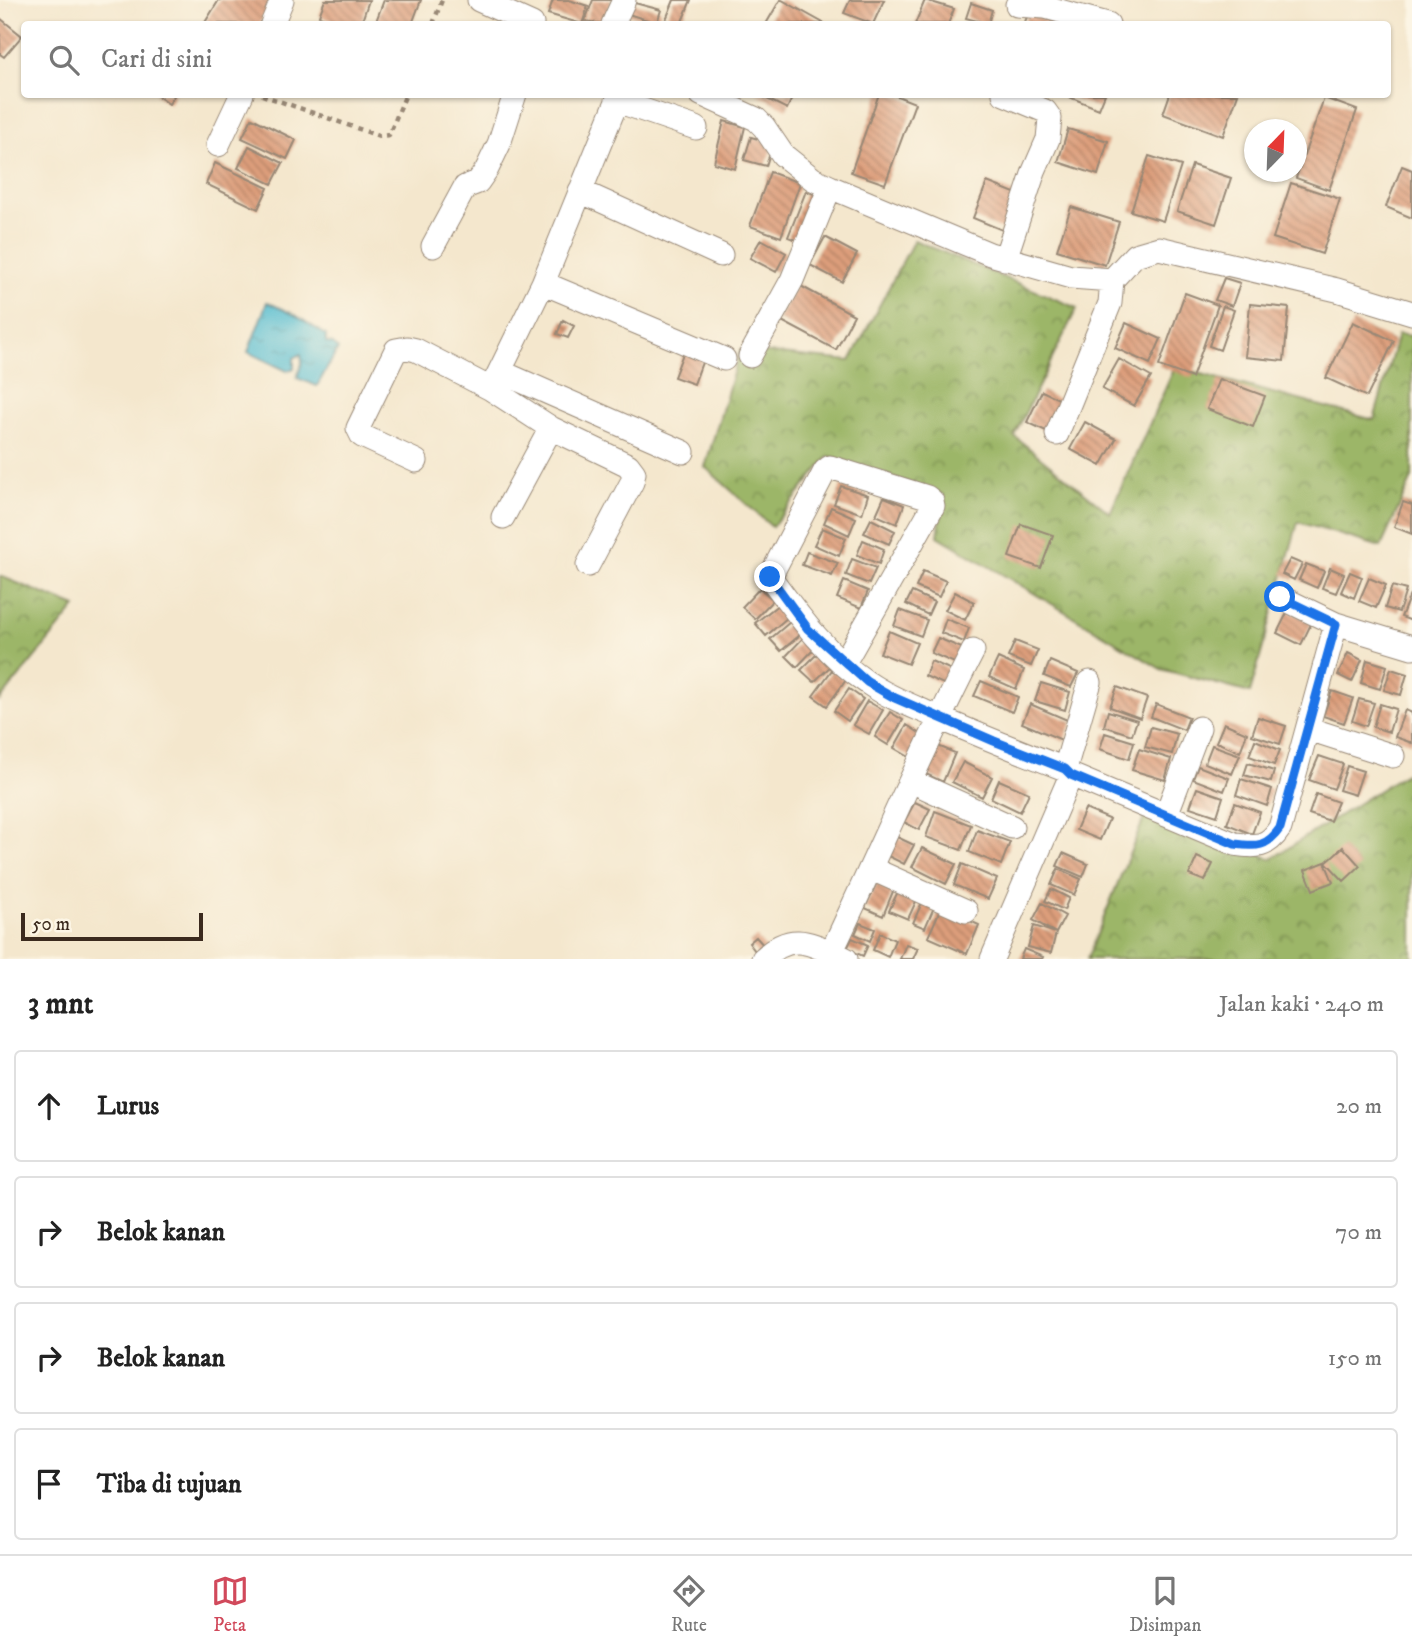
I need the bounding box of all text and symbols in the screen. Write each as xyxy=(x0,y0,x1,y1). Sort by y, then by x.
search box xyxy=(21,21,1391,98)
icon: search xyxy=(45,41,83,79)
text: Cari di sini xyxy=(101,43,212,76)
north arrow xyxy=(1244,119,1307,182)
route end xyxy=(754,561,785,592)
route start xyxy=(1264,581,1295,612)
scale bar xyxy=(21,910,203,942)
text: 50 m xyxy=(32,913,70,936)
text: 3 mnt xyxy=(28,986,93,1023)
text: Jalan kaki · 240 m xyxy=(1219,990,1384,1019)
icon: ahead xyxy=(30,1087,68,1125)
text: Lurus xyxy=(97,1090,159,1123)
text: 20 m xyxy=(1336,1092,1382,1121)
icon: right xyxy=(30,1213,68,1251)
text: Belok kanan xyxy=(97,1216,225,1249)
text: 70 m xyxy=(1335,1218,1382,1247)
icon: right xyxy=(30,1339,68,1377)
text: Belok kanan xyxy=(97,1342,225,1375)
text: 150 m xyxy=(1328,1344,1382,1373)
icon: arrive xyxy=(30,1465,68,1503)
text: Tiba di tujuan xyxy=(97,1468,242,1501)
tab: Peta xyxy=(211,1572,249,1637)
tab: Rute xyxy=(670,1572,708,1637)
tab: Disimpan xyxy=(1129,1572,1201,1637)

